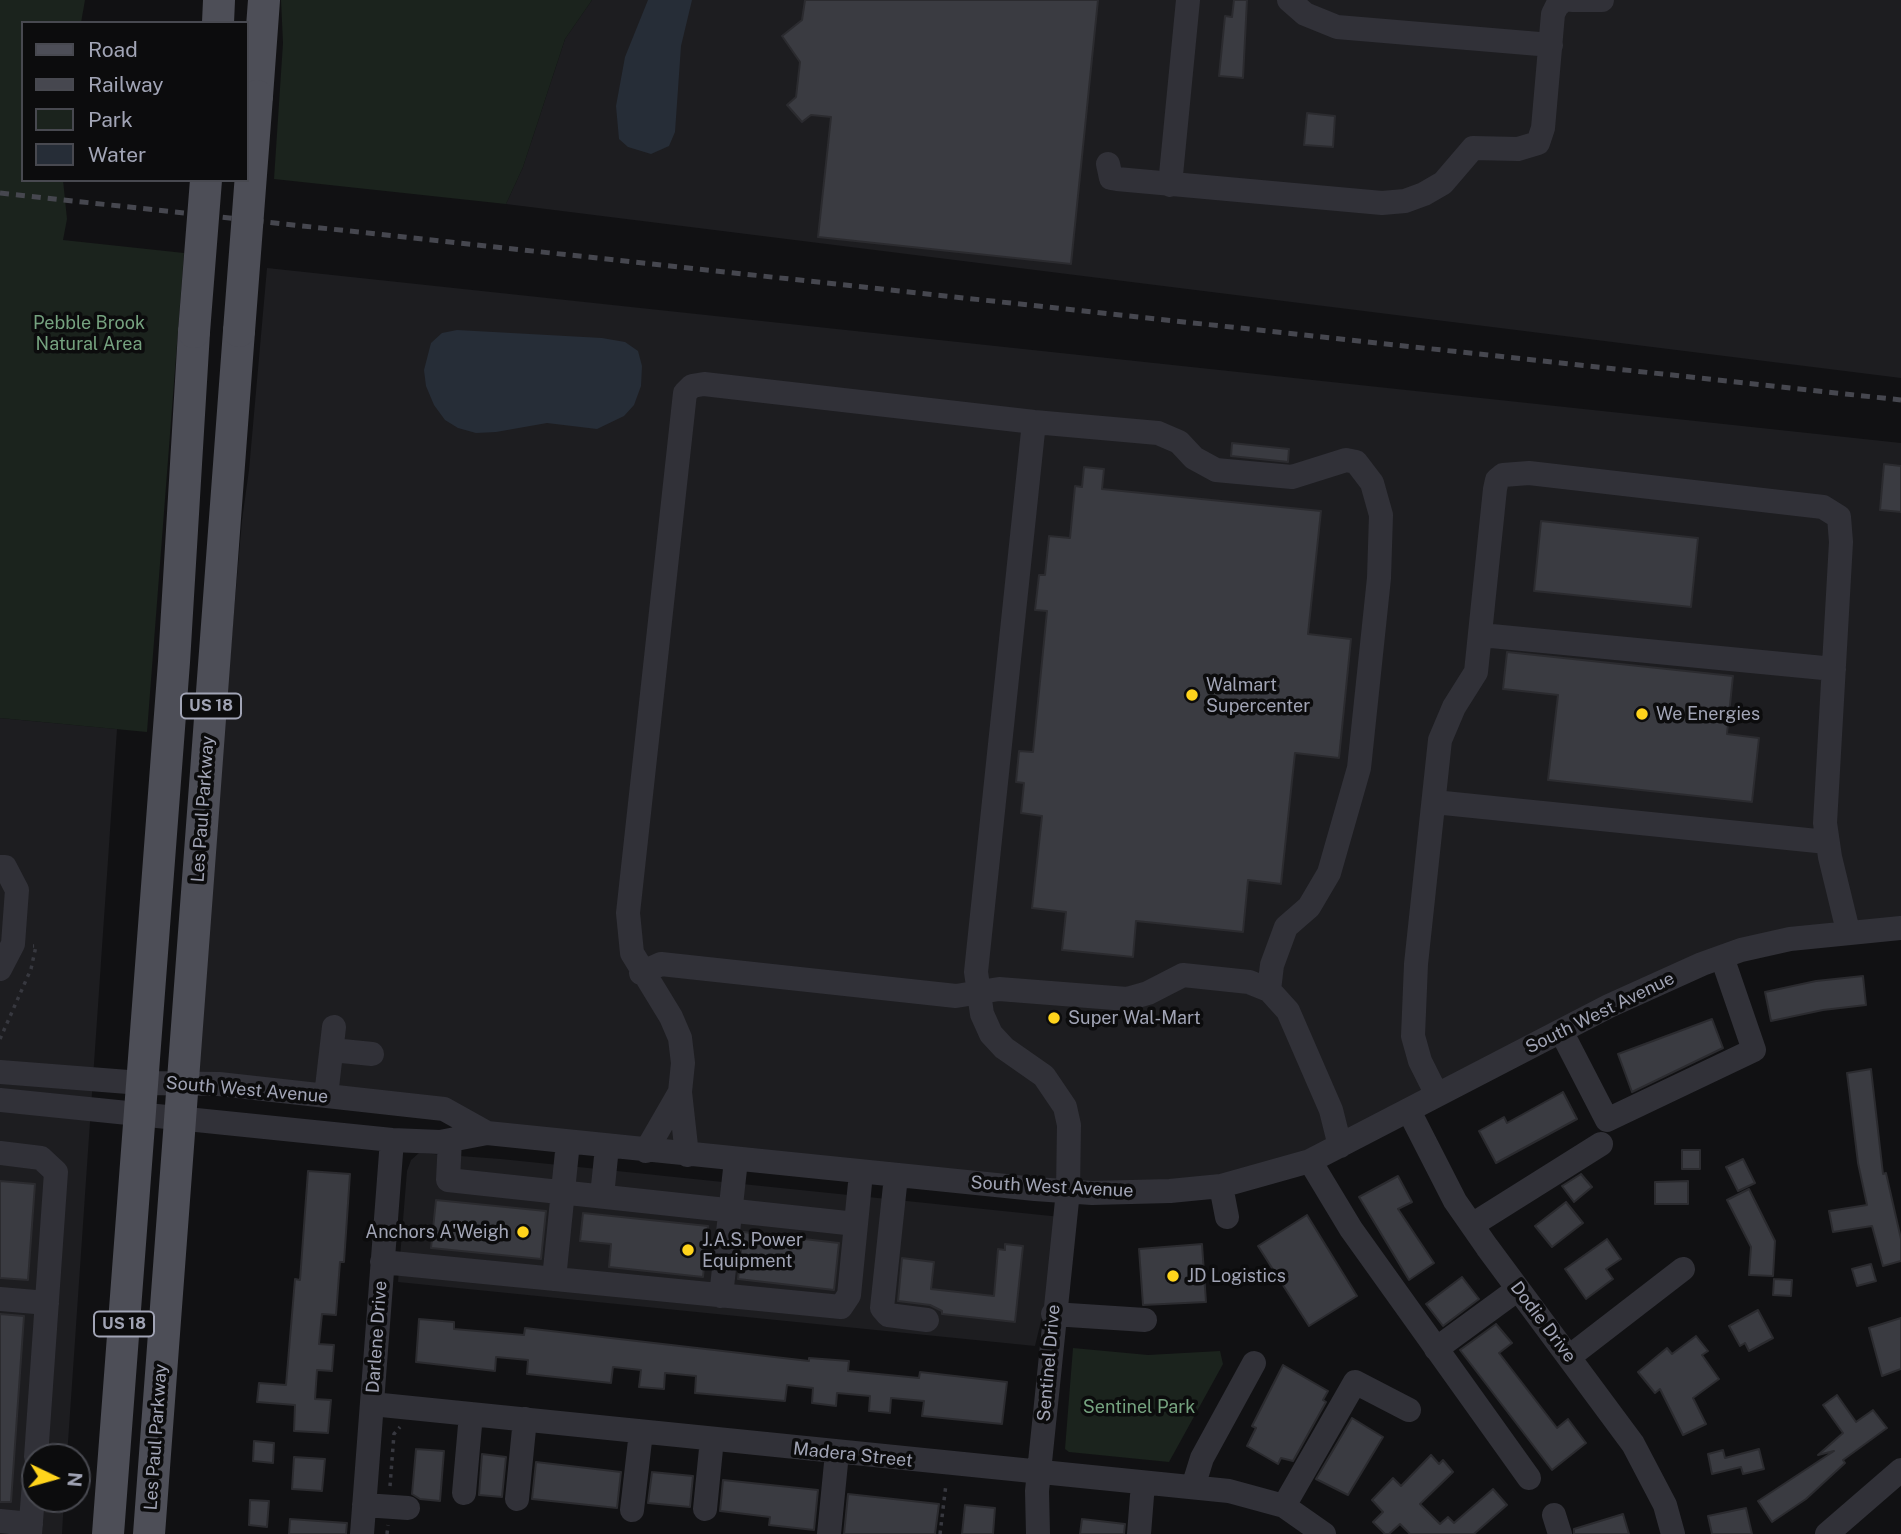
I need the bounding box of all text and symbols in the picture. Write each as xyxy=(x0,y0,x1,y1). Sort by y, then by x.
legend xyxy=(21,21,248,182)
text: Road xyxy=(88,37,138,62)
text: Railway xyxy=(88,72,164,97)
text: Park xyxy=(88,107,133,132)
text: Water xyxy=(88,142,146,167)
park label: Pebble Brook Natural Area xyxy=(33,312,145,354)
place label: Walmart Supercenter xyxy=(1206,674,1310,716)
marker: Walmart Supercenter xyxy=(1184,687,1200,703)
road number: US 18 xyxy=(181,694,241,719)
place label: We Energies xyxy=(1656,703,1760,725)
marker: We Energies xyxy=(1634,706,1650,722)
street label: Les Paul Parkway xyxy=(187,735,219,883)
street label: South West Avenue xyxy=(1522,968,1678,1058)
place label: Super Wal-Mart xyxy=(1068,1007,1201,1029)
marker: Super Wal-Mart xyxy=(1046,1010,1062,1026)
street label: South West Avenue xyxy=(165,1072,329,1108)
street label: South West Avenue xyxy=(970,1172,1134,1202)
place label: Anchors A'Weigh xyxy=(365,1221,509,1243)
marker: Anchors A'Weigh xyxy=(515,1224,531,1240)
place label: J.A.S. Power Equipment xyxy=(702,1229,803,1272)
marker: J.A.S. Power Equipment xyxy=(680,1242,696,1258)
place label: JD Logistics xyxy=(1187,1265,1286,1287)
marker: JD Logistics xyxy=(1165,1268,1181,1284)
street label: Dodie Drive xyxy=(1506,1277,1580,1367)
street label: Darlene Drive xyxy=(362,1280,392,1394)
street label: Sentinel Drive xyxy=(1033,1304,1065,1422)
road number: US 18 xyxy=(94,1312,154,1336)
street label: Les Paul Parkway xyxy=(140,1363,172,1511)
park label: Sentinel Park xyxy=(1083,1396,1195,1418)
street label: Madera Street xyxy=(792,1438,914,1472)
north arrow xyxy=(21,1443,91,1513)
text: N xyxy=(63,1471,87,1488)

